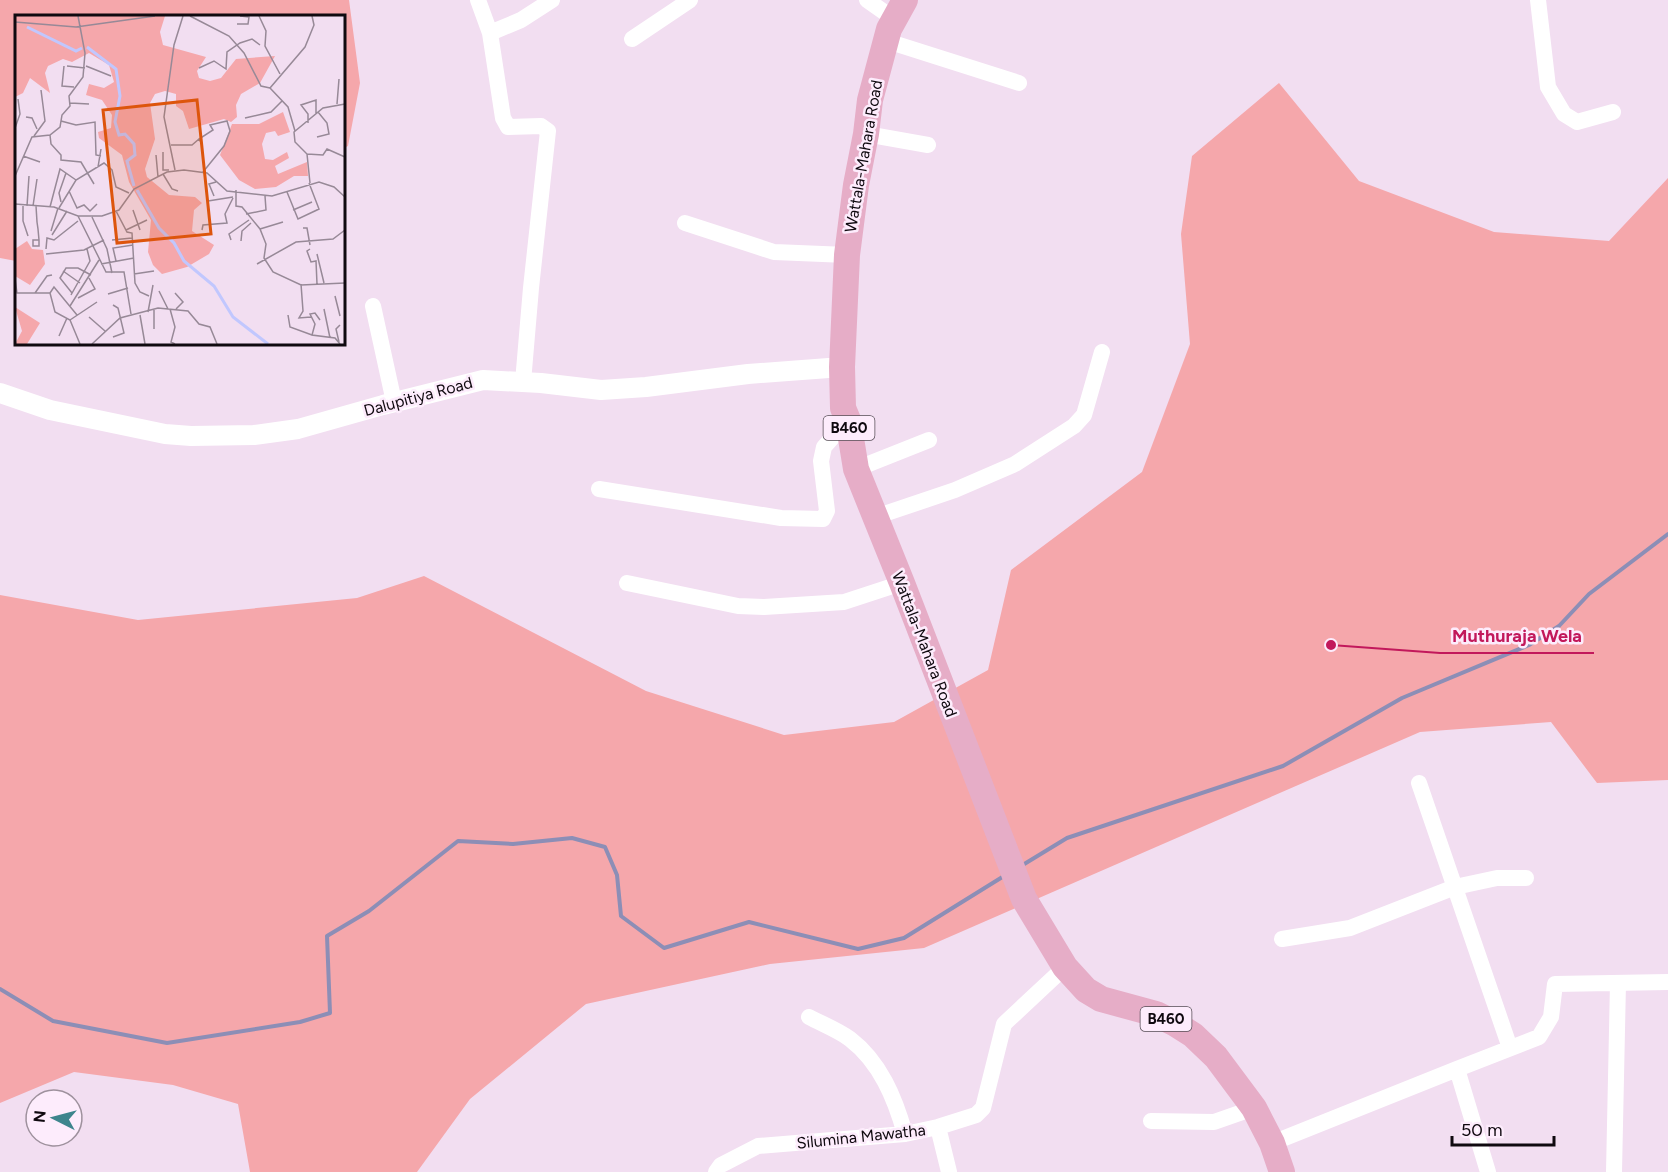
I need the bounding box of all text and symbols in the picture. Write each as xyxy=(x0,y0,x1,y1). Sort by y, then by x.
inset map xyxy=(15,15,345,345)
street label: Wattala-Mahara Road xyxy=(841,78,886,234)
street label: Dalupitiya Road xyxy=(362,373,475,420)
road number: B460 xyxy=(824,416,874,440)
street label: Wattala-Mahara Road xyxy=(888,569,961,720)
callout: Muthuraja Wela xyxy=(1440,617,1594,653)
text: Muthuraja Wela xyxy=(1452,625,1582,647)
road number: B460 xyxy=(1140,1007,1192,1031)
north arrow xyxy=(24,1088,84,1148)
text: N xyxy=(29,1109,50,1124)
scale bar xyxy=(1452,1109,1554,1147)
text: 50 m xyxy=(1461,1119,1503,1141)
street label: Silumina Mawatha xyxy=(796,1120,926,1153)

